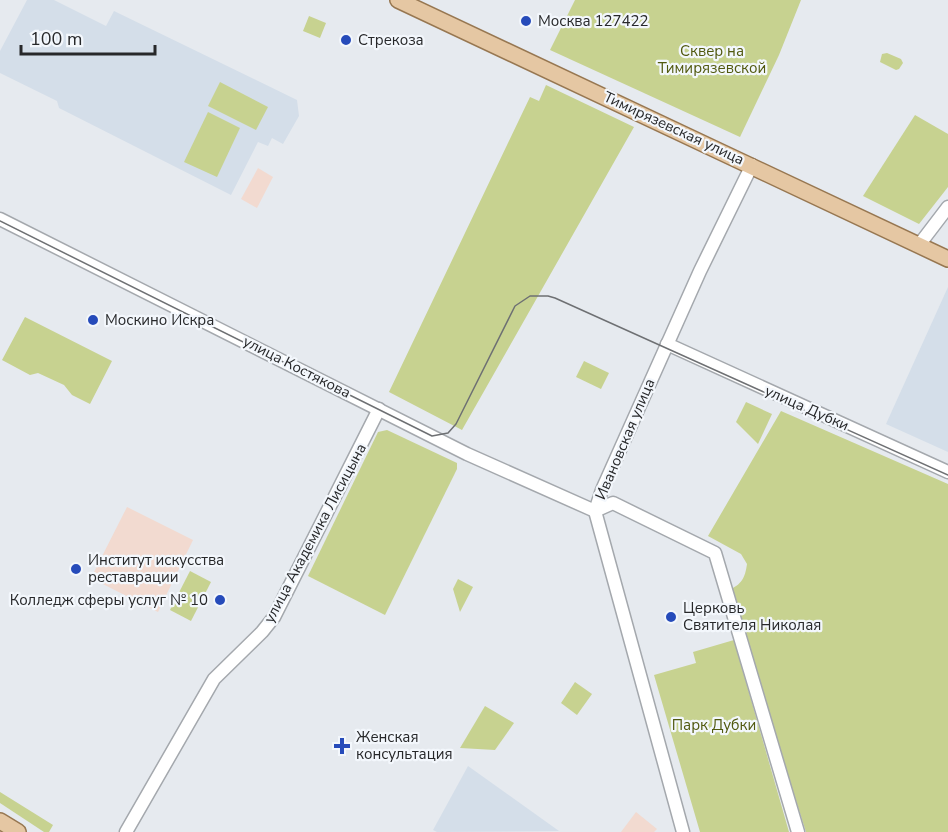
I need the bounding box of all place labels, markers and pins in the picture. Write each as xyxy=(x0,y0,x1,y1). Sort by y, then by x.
place label: Москва 127422 xyxy=(538,11,648,31)
marker: Москва 127422 xyxy=(519,14,533,28)
place label: Стрекоза xyxy=(358,30,424,50)
marker: Стрекоза xyxy=(339,33,353,47)
place label: Москино Искра xyxy=(105,310,214,330)
marker: Москино Искра xyxy=(86,313,100,327)
place label: Институт искусства реставрации xyxy=(88,550,224,587)
marker: Институт искусства реставрации xyxy=(69,562,83,576)
place label: Колледж сферы услуг № 10 xyxy=(10,590,208,610)
marker: Колледж сферы услуг № 10 xyxy=(213,593,227,607)
place label: Церковь Святителя Николая xyxy=(683,598,821,635)
marker: Церковь Святителя Николая xyxy=(664,610,678,624)
place label: Женская консультация xyxy=(356,727,453,764)
marker: Женская консультация xyxy=(333,737,351,755)

